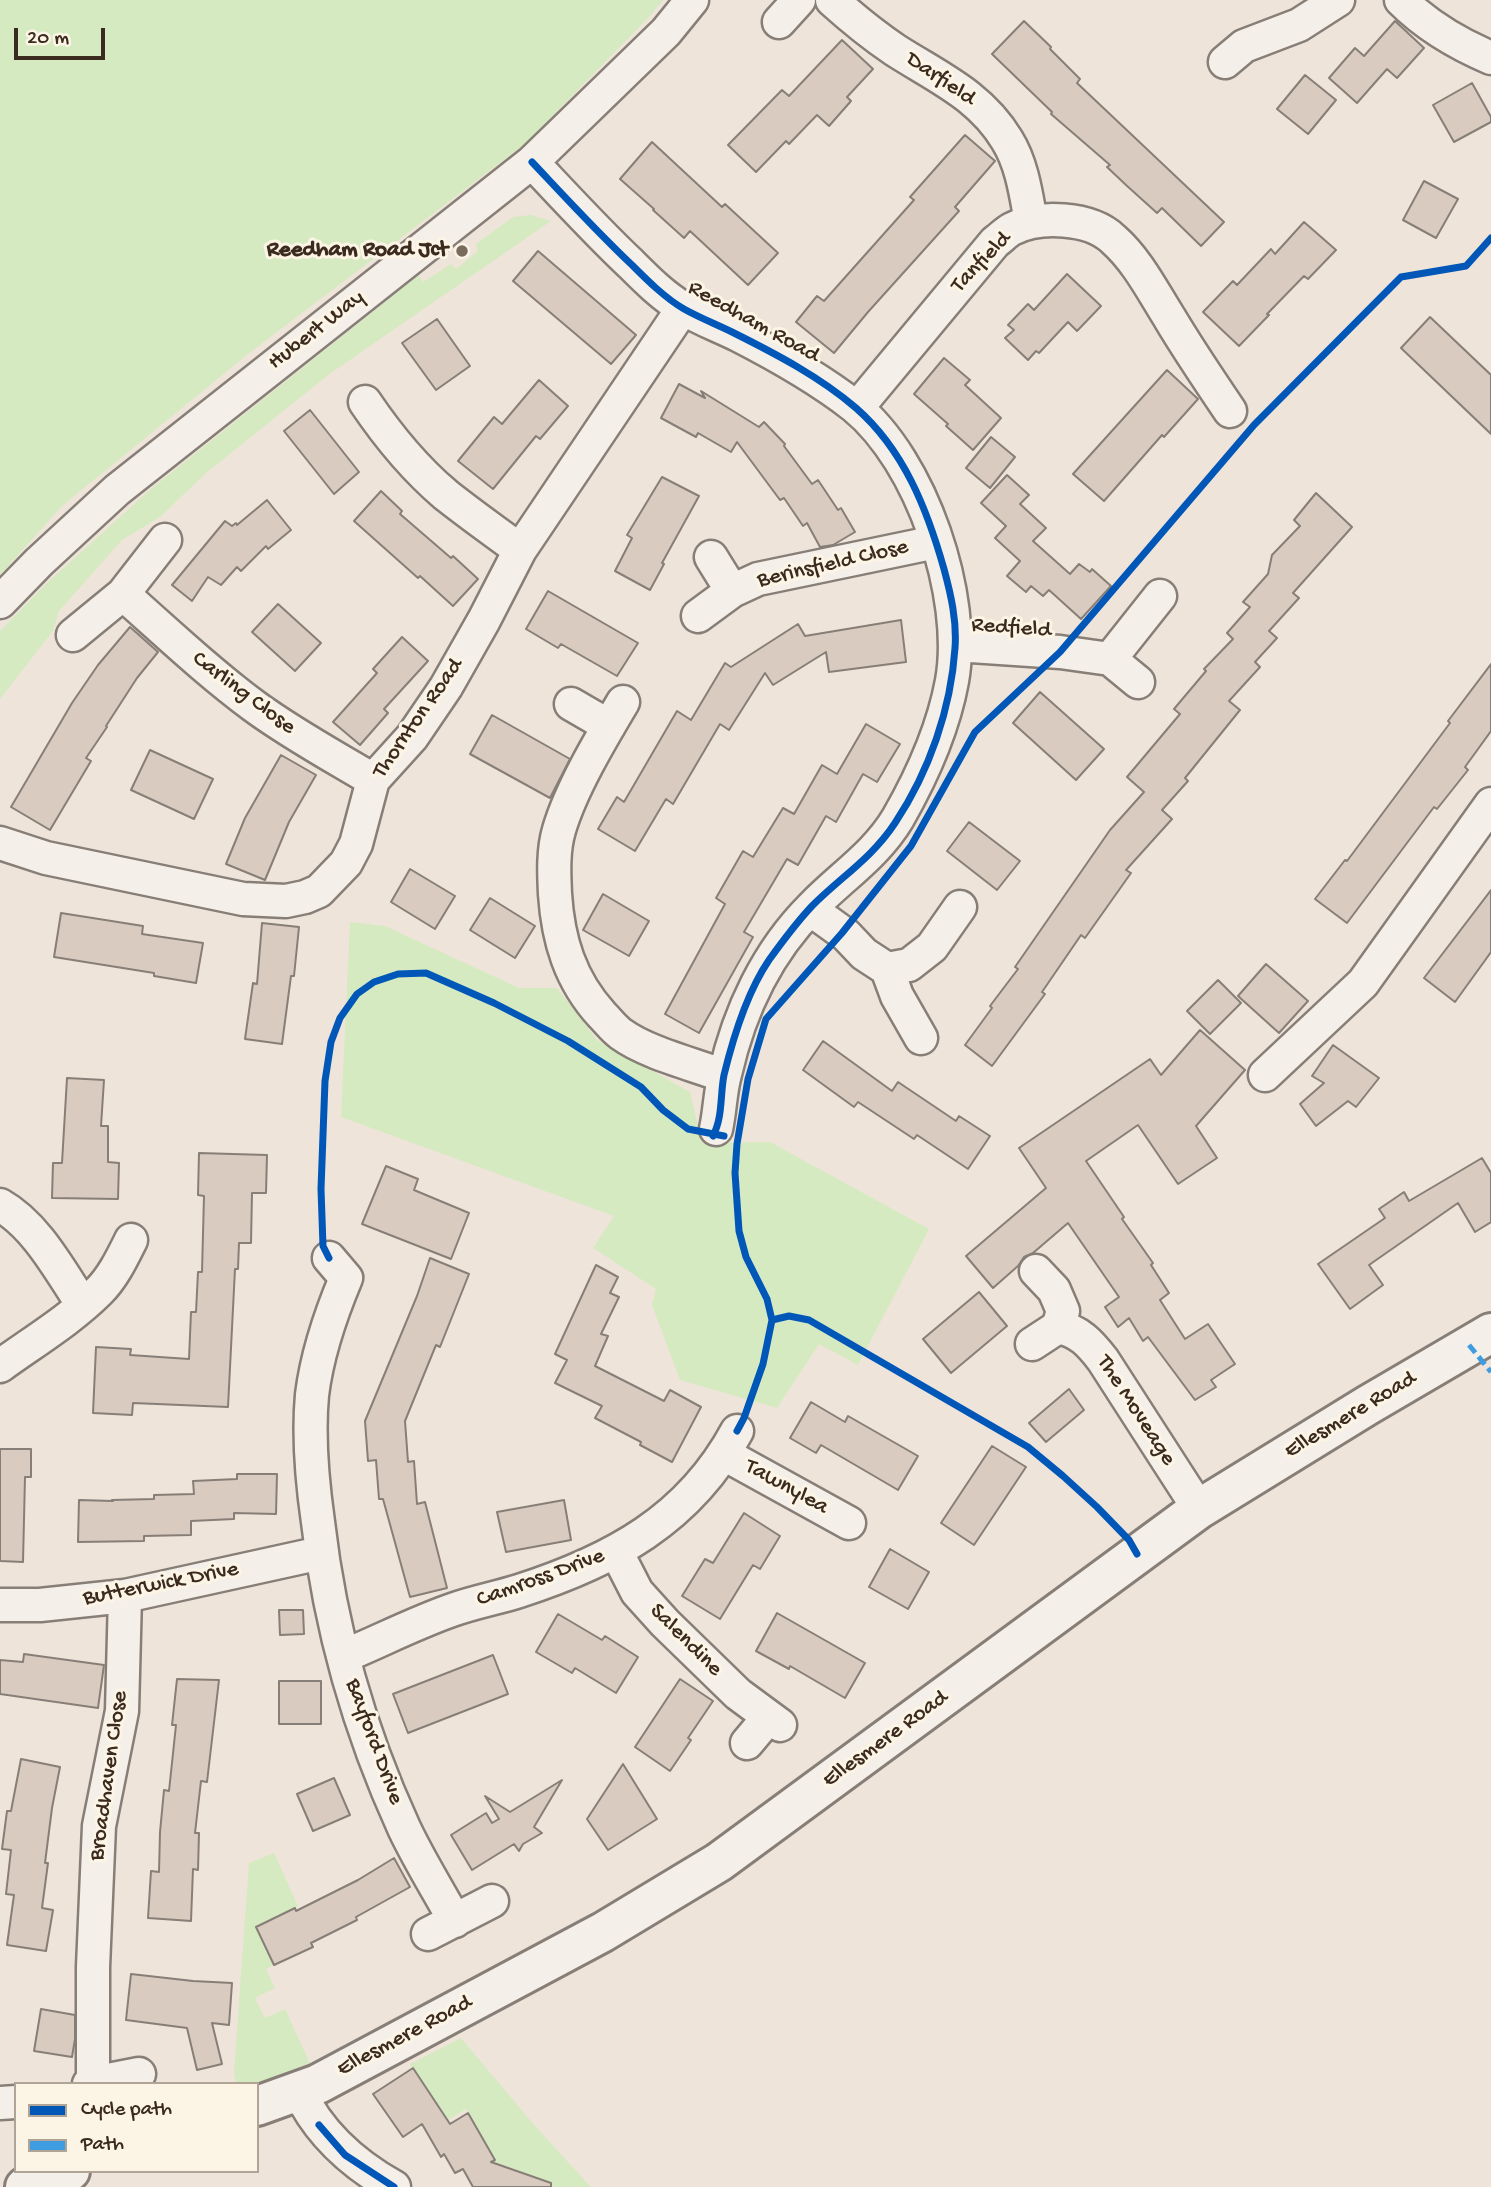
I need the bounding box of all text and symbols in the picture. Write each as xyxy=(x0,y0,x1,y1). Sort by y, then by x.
scale bar xyxy=(18,14,108,58)
text: 20 m xyxy=(27,27,69,52)
street label: Darfield xyxy=(900,47,980,113)
street label: Tanfield xyxy=(946,226,1018,300)
place label: Reedham Road Jct xyxy=(267,237,448,265)
marker: Reedham Road Jct xyxy=(454,243,470,259)
street label: Reedham Road xyxy=(682,275,824,371)
street label: Hubert Way xyxy=(263,285,371,377)
street label: Berinsfield Close xyxy=(755,534,911,596)
street label: Redfield xyxy=(970,612,1052,646)
street label: Carling Close xyxy=(186,646,300,742)
street label: Thornton Road xyxy=(368,654,470,784)
street label: The Moveage xyxy=(1089,1351,1181,1471)
street label: Ellesmere Road xyxy=(1280,1366,1422,1466)
street label: Tawnylea xyxy=(739,1454,833,1522)
street label: Camross Drive xyxy=(473,1543,609,1615)
street label: Butterwick Drive xyxy=(81,1556,241,1614)
street label: Salendine xyxy=(643,1599,727,1683)
street label: Bayford Drive xyxy=(337,1675,409,1809)
street label: Ellesmere Road xyxy=(818,1685,954,1795)
street label: Broadhaven Close xyxy=(84,1689,136,1863)
street label: Ellesmere Road xyxy=(333,1990,477,2084)
legend xyxy=(14,2082,259,2173)
text: Cycle path xyxy=(81,2098,172,2123)
text: Path xyxy=(81,2133,124,2158)

